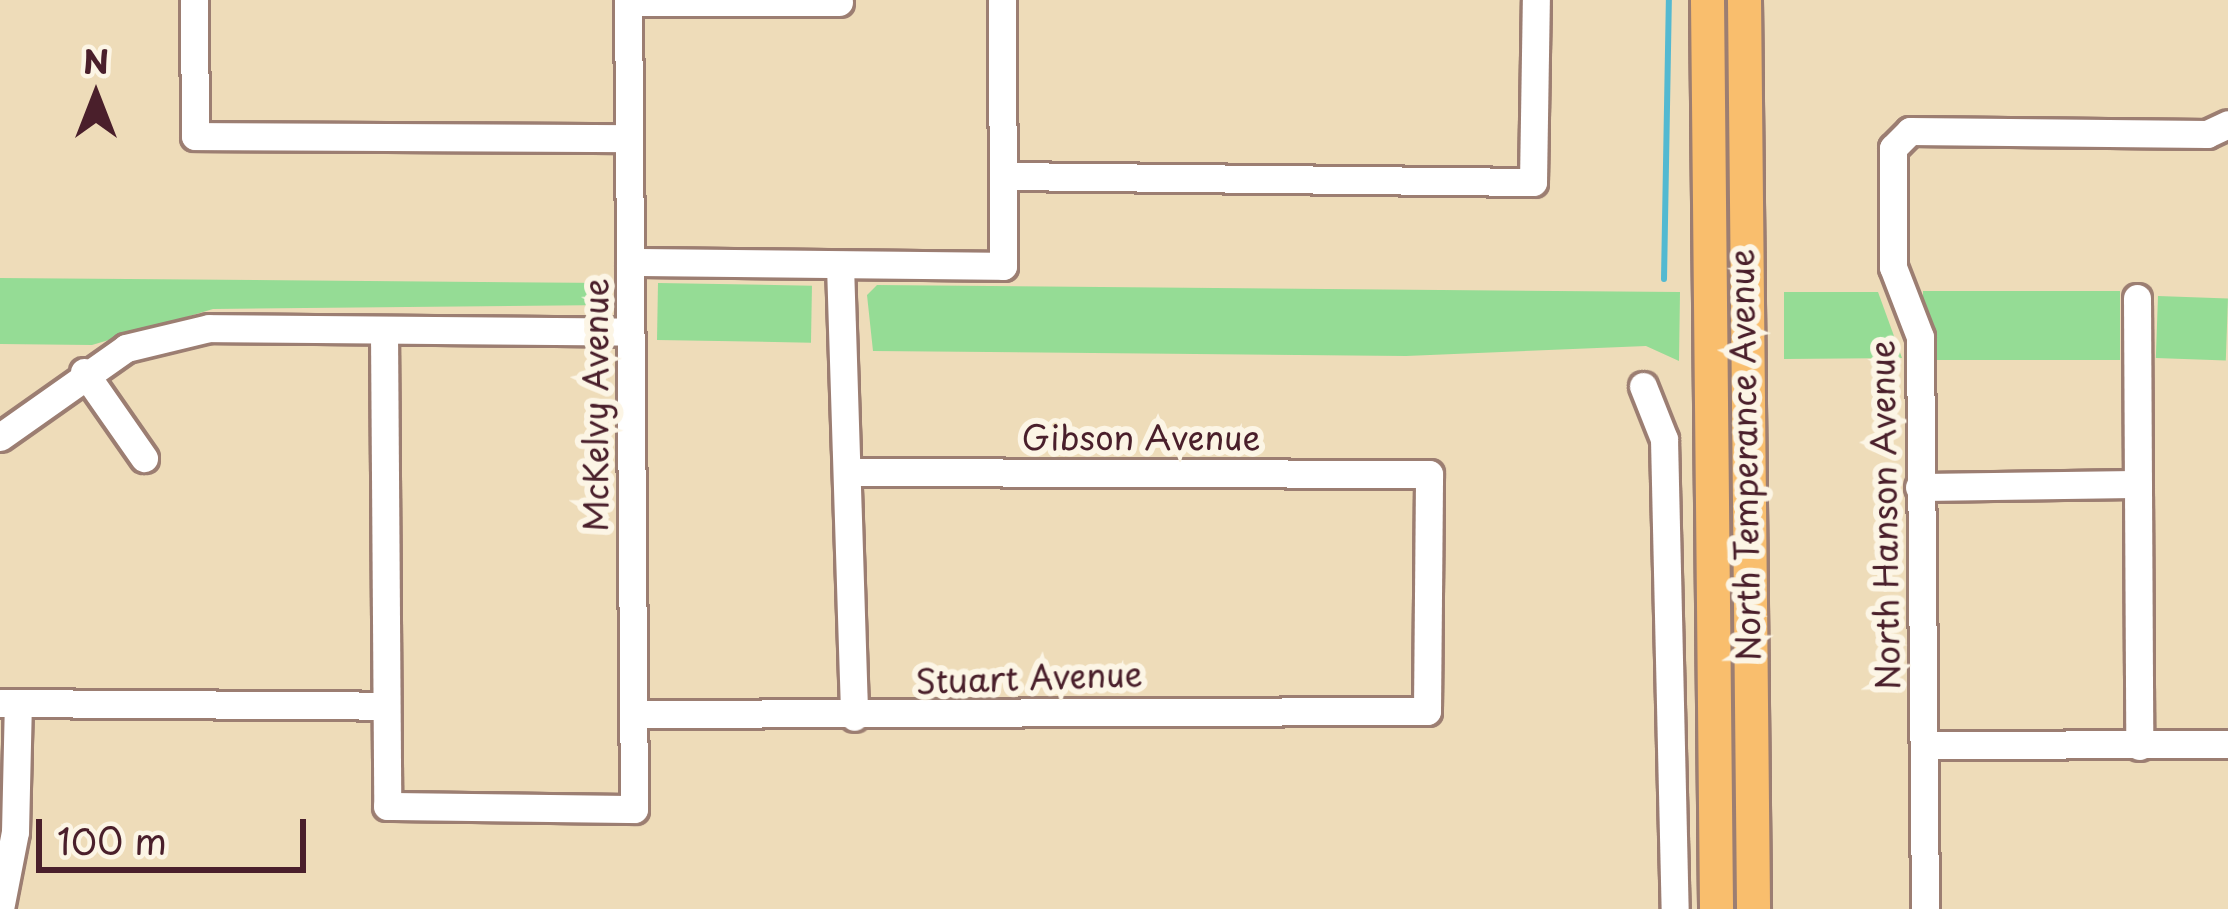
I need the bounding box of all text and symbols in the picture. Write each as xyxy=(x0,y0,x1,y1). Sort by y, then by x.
text: N xyxy=(83,35,109,85)
north arrow xyxy=(36,36,156,156)
street label: North Temperance Avenue xyxy=(1721,247,1767,663)
street label: McKelvy Avenue xyxy=(575,278,615,532)
street label: North Hanson Avenue xyxy=(1861,342,1907,688)
street label: Gibson Avenue xyxy=(1024,417,1258,457)
street label: Stuart Avenue xyxy=(916,653,1142,701)
scale bar xyxy=(42,795,312,869)
text: 100 m xyxy=(57,813,167,867)

